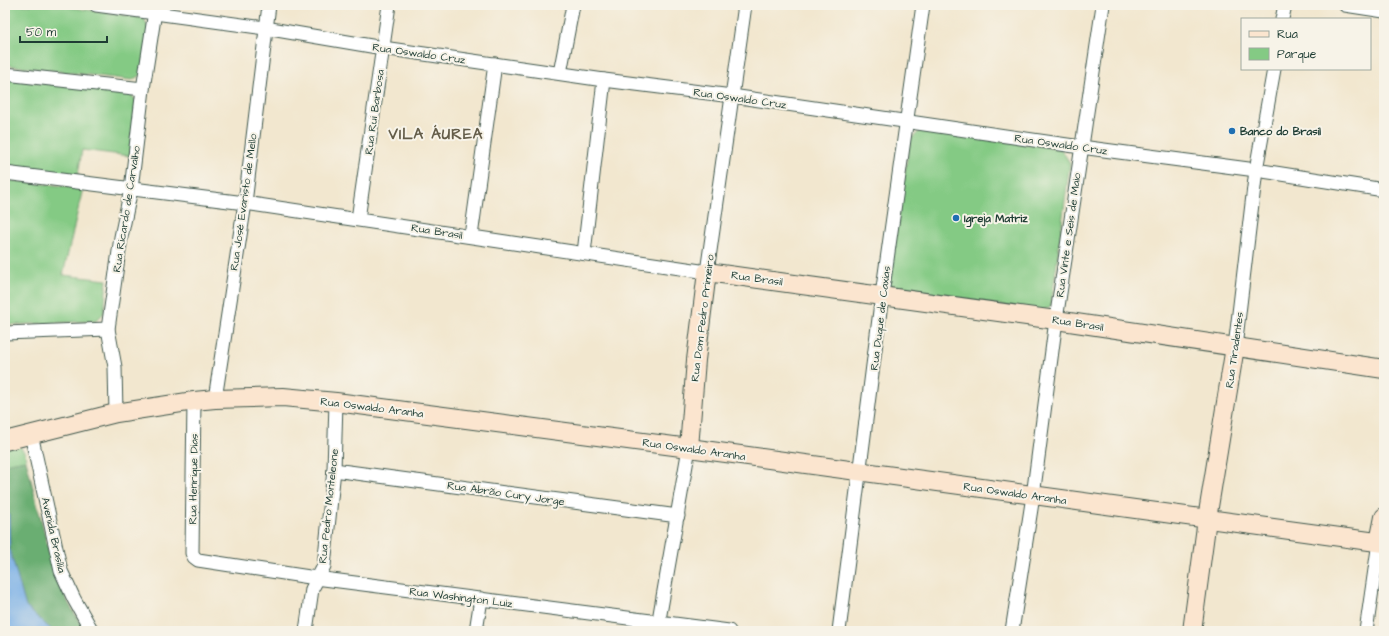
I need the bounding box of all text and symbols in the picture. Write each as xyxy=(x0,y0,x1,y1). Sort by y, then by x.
scale bar xyxy=(20,18,107,44)
legend xyxy=(1241,18,1371,70)
text: 50 m xyxy=(26,24,57,41)
text: Rua xyxy=(1277,26,1298,43)
street label: Rua Oswaldo Cruz xyxy=(372,40,467,68)
text: Parque xyxy=(1277,46,1317,63)
street label: Rua Rui Barbosa xyxy=(361,68,388,156)
street label: Rua Oswaldo Cruz xyxy=(693,85,788,113)
district label: VILA ÁUREA xyxy=(388,124,483,145)
place label: Banco do Brasil xyxy=(1240,124,1321,139)
marker: Banco do Brasil xyxy=(1227,126,1237,136)
street label: Rua Oswaldo Cruz xyxy=(1014,131,1109,159)
street label: Rua José Evaristo de Mello xyxy=(226,132,261,272)
street label: Rua Ricardo de Carvalho xyxy=(109,144,144,273)
street label: Rua Vinte e Seis de Maio xyxy=(1052,171,1085,298)
place label: Igreja Matriz xyxy=(964,211,1028,228)
marker: Igreja Matriz xyxy=(951,213,961,223)
street label: Rua Brasil xyxy=(410,220,464,243)
street label: Rua Dom Pedro Primeiro xyxy=(687,253,718,383)
street label: Rua Duque de Caxias xyxy=(867,265,894,371)
street label: Rua Brasil xyxy=(730,267,784,290)
street label: Rua Tiradentes xyxy=(1222,311,1247,389)
street label: Rua Brasil xyxy=(1051,312,1105,335)
street label: Rua Oswaldo Aranha xyxy=(319,394,425,421)
street label: Rua Henrique Dias xyxy=(185,433,202,525)
street label: Rua Oswaldo Aranha xyxy=(641,435,747,464)
street label: Rua Pedro Monteleone xyxy=(315,448,342,564)
street label: Rua Abrão Cury Jorge xyxy=(446,478,566,510)
street label: Rua Oswaldo Aranha xyxy=(962,479,1068,508)
street label: Avenida Brasília xyxy=(38,496,70,575)
street label: Rua Washington Luiz xyxy=(408,584,514,612)

